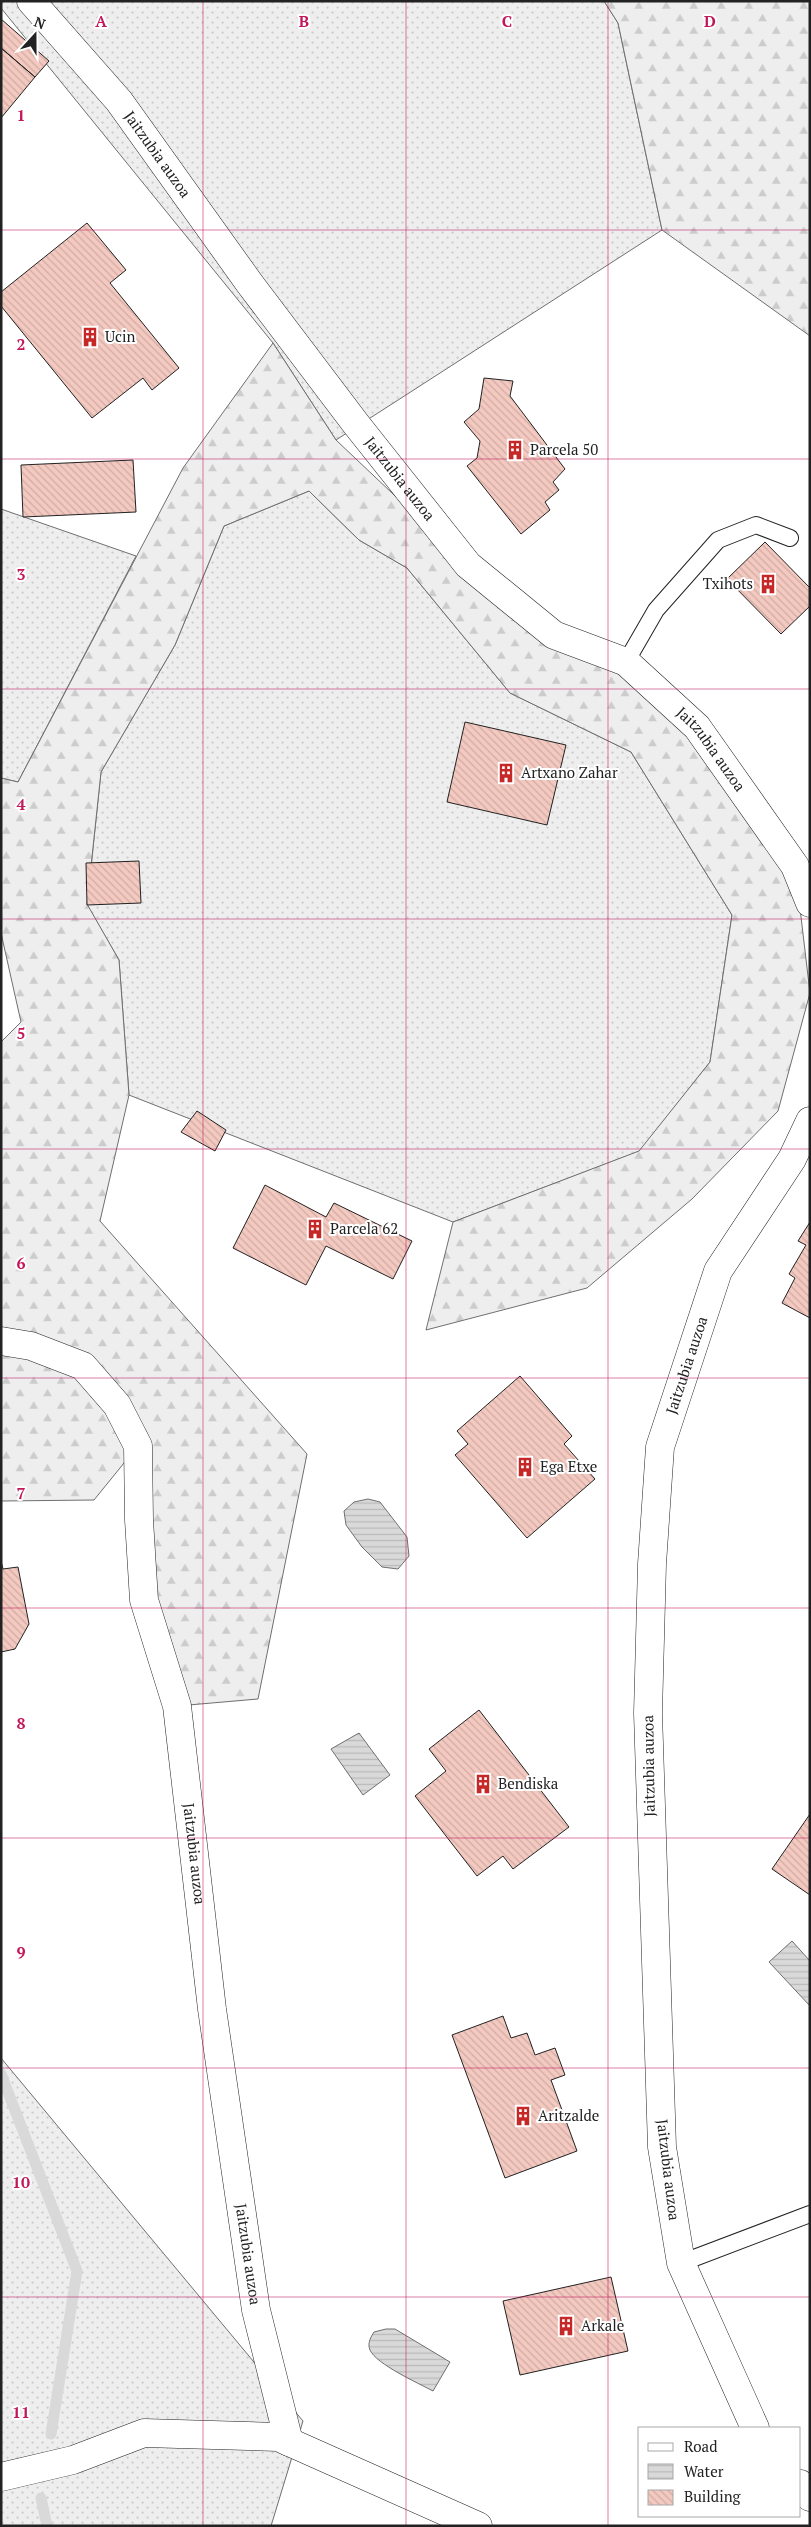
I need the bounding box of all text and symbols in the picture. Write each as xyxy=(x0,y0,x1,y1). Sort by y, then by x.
north arrow xyxy=(10,10,60,60)
text: A xyxy=(95,10,107,32)
text: B xyxy=(299,10,309,32)
text: C xyxy=(502,10,512,32)
text: D xyxy=(704,10,716,32)
text: N xyxy=(31,12,49,33)
text: 1 xyxy=(16,104,26,126)
street label: Jaitzubia auzoa xyxy=(120,107,196,202)
building icon: Ucin xyxy=(79,326,101,348)
place label: Ucin xyxy=(105,326,136,346)
text: 2 xyxy=(16,333,26,355)
street label: Jaitzubia auzoa xyxy=(361,432,440,525)
building icon: Parcela 50 xyxy=(504,439,526,461)
place label: Parcela 50 xyxy=(530,439,598,459)
text: 3 xyxy=(16,563,26,585)
place label: Txihots xyxy=(703,573,753,593)
building icon: Txihots xyxy=(757,573,779,595)
street label: Jaitzubia auzoa xyxy=(673,702,751,795)
building icon: Artxano Zahar xyxy=(495,762,517,784)
place label: Artxano Zahar xyxy=(521,762,618,782)
text: 4 xyxy=(16,793,26,815)
text: 5 xyxy=(16,1022,26,1044)
building icon: Parcela 62 xyxy=(304,1218,326,1240)
place label: Parcela 62 xyxy=(330,1218,398,1238)
text: 6 xyxy=(16,1252,26,1274)
street label: Jaitzubia auzoa xyxy=(661,1313,712,1416)
building icon: Ega Etxe xyxy=(514,1456,536,1478)
place label: Ega Etxe xyxy=(540,1456,597,1476)
text: 7 xyxy=(16,1482,26,1504)
text: 8 xyxy=(16,1712,26,1734)
street label: Jaitzubia auzoa xyxy=(637,1715,659,1817)
building icon: Bendiska xyxy=(472,1773,494,1795)
place label: Bendiska xyxy=(498,1773,559,1793)
street label: Jaitzubia auzoa xyxy=(179,1802,211,1906)
text: 9 xyxy=(16,1941,26,1963)
building icon: Aritzalde xyxy=(512,2105,534,2127)
place label: Aritzalde xyxy=(538,2105,599,2125)
street label: Jaitzubia auzoa xyxy=(653,2118,685,2222)
text: 10 xyxy=(12,2171,30,2193)
street label: Jaitzubia auzoa xyxy=(232,2202,266,2306)
building icon: Arkale xyxy=(555,2315,577,2337)
place label: Arkale xyxy=(581,2315,624,2335)
text: 11 xyxy=(12,2401,30,2423)
legend xyxy=(638,2427,801,2517)
text: Road xyxy=(684,2436,717,2456)
text: Water xyxy=(684,2461,724,2481)
text: Building xyxy=(684,2486,742,2506)

